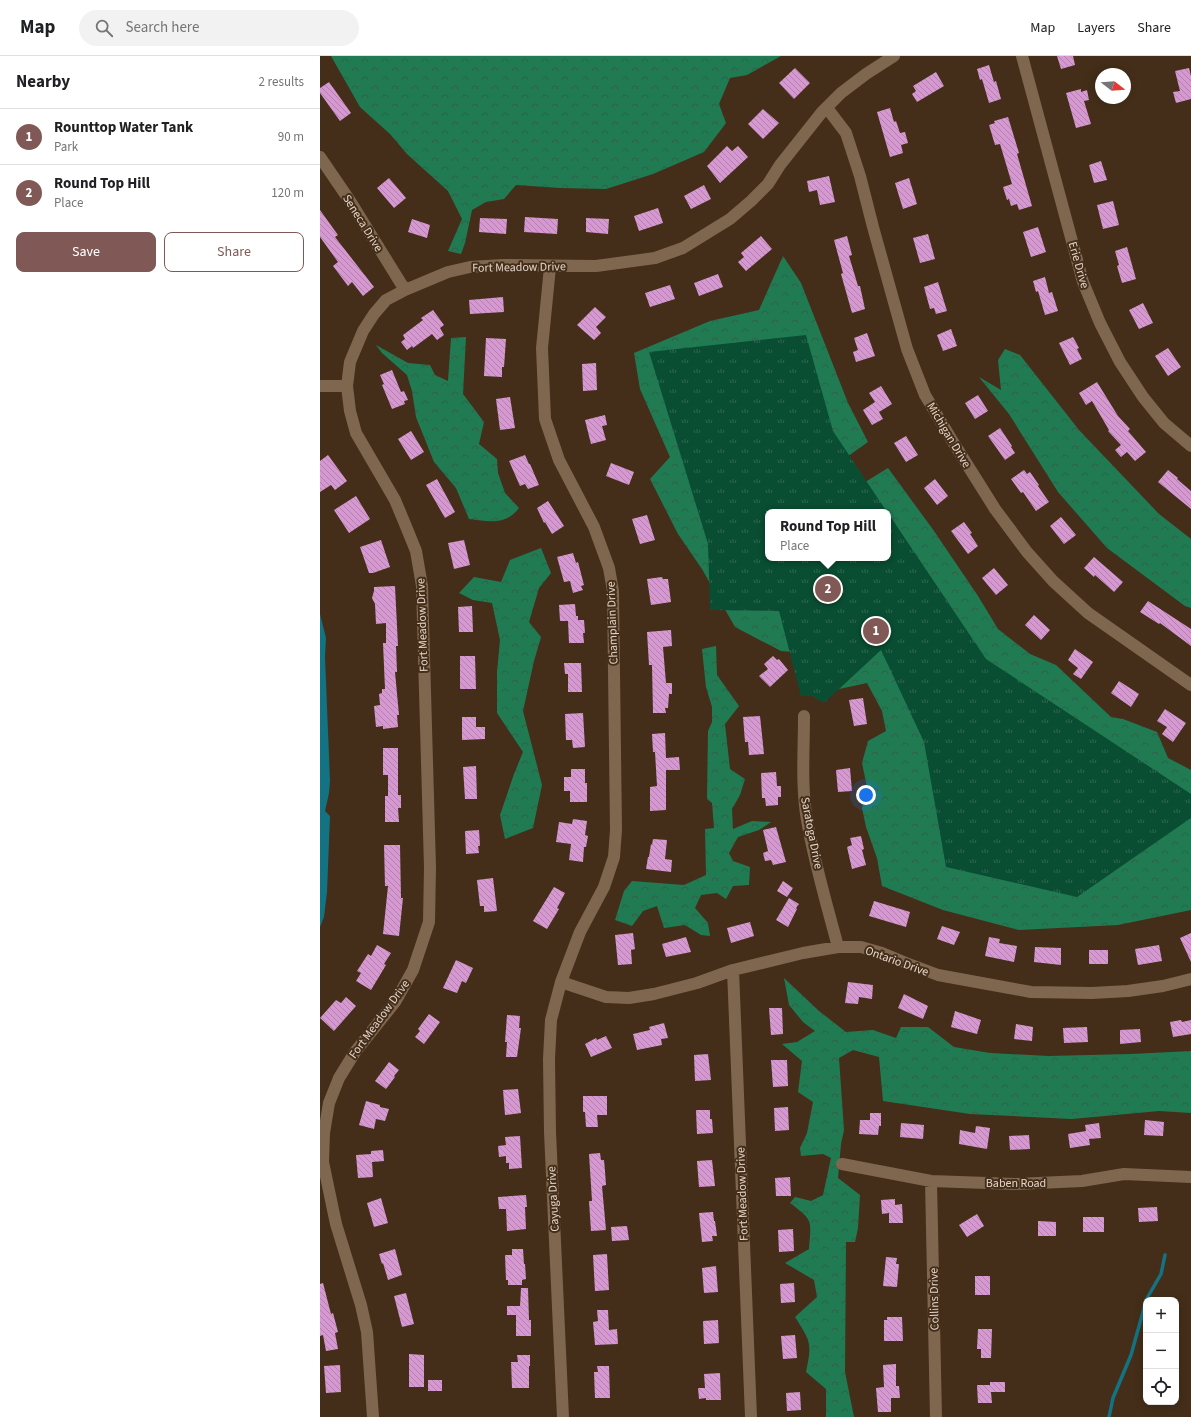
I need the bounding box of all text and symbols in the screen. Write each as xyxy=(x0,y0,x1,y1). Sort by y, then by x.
search box xyxy=(79,10,359,46)
text: Map xyxy=(20,14,55,41)
icon: search xyxy=(93,17,115,39)
text: Search here xyxy=(125,17,199,38)
text: Map xyxy=(1030,18,1055,38)
text: Layers xyxy=(1077,18,1115,38)
text: Share xyxy=(1137,18,1171,38)
north arrow xyxy=(1095,68,1131,104)
text: Nearby xyxy=(16,70,70,94)
text: 2 results xyxy=(259,73,304,91)
text: Rounttop Water Tank xyxy=(54,117,193,138)
text: 1 xyxy=(26,128,32,146)
text: 90 m xyxy=(278,128,304,146)
text: Park xyxy=(54,138,78,156)
text: Round Top Hill xyxy=(54,173,150,194)
text: 2 xyxy=(26,184,32,202)
text: 120 m xyxy=(271,184,304,202)
street label: Seneca Drive xyxy=(338,191,387,255)
text: Place xyxy=(54,194,83,212)
button: Save xyxy=(16,232,156,272)
button: Share xyxy=(164,232,304,272)
street label: Erie Drive xyxy=(1064,240,1093,290)
street label: Fort Meadow Drive xyxy=(472,258,566,277)
street label: Michigan Drive xyxy=(922,399,975,471)
popup xyxy=(765,509,891,561)
text: Round Top Hill xyxy=(780,516,876,537)
text: Place xyxy=(780,537,809,555)
pin: 2 xyxy=(815,574,841,604)
street label: Fort Meadow Drive xyxy=(412,578,433,672)
street label: Champlain Drive xyxy=(603,581,622,665)
pin: 1 xyxy=(863,616,889,646)
your location xyxy=(856,785,876,805)
street label: Saratoga Drive xyxy=(796,796,827,871)
street label: Ontario Drive xyxy=(863,942,931,981)
street label: Fort Meadow Drive xyxy=(345,976,414,1062)
street label: Fort Meadow Drive xyxy=(732,1147,753,1241)
street label: Cayuga Drive xyxy=(543,1166,564,1232)
street label: Baben Road xyxy=(986,1175,1046,1192)
street label: Collins Drive xyxy=(925,1268,944,1330)
map controls xyxy=(1143,1297,1179,1405)
button: + xyxy=(1143,1297,1179,1333)
button: − xyxy=(1143,1333,1179,1369)
button: locate xyxy=(1143,1369,1179,1405)

